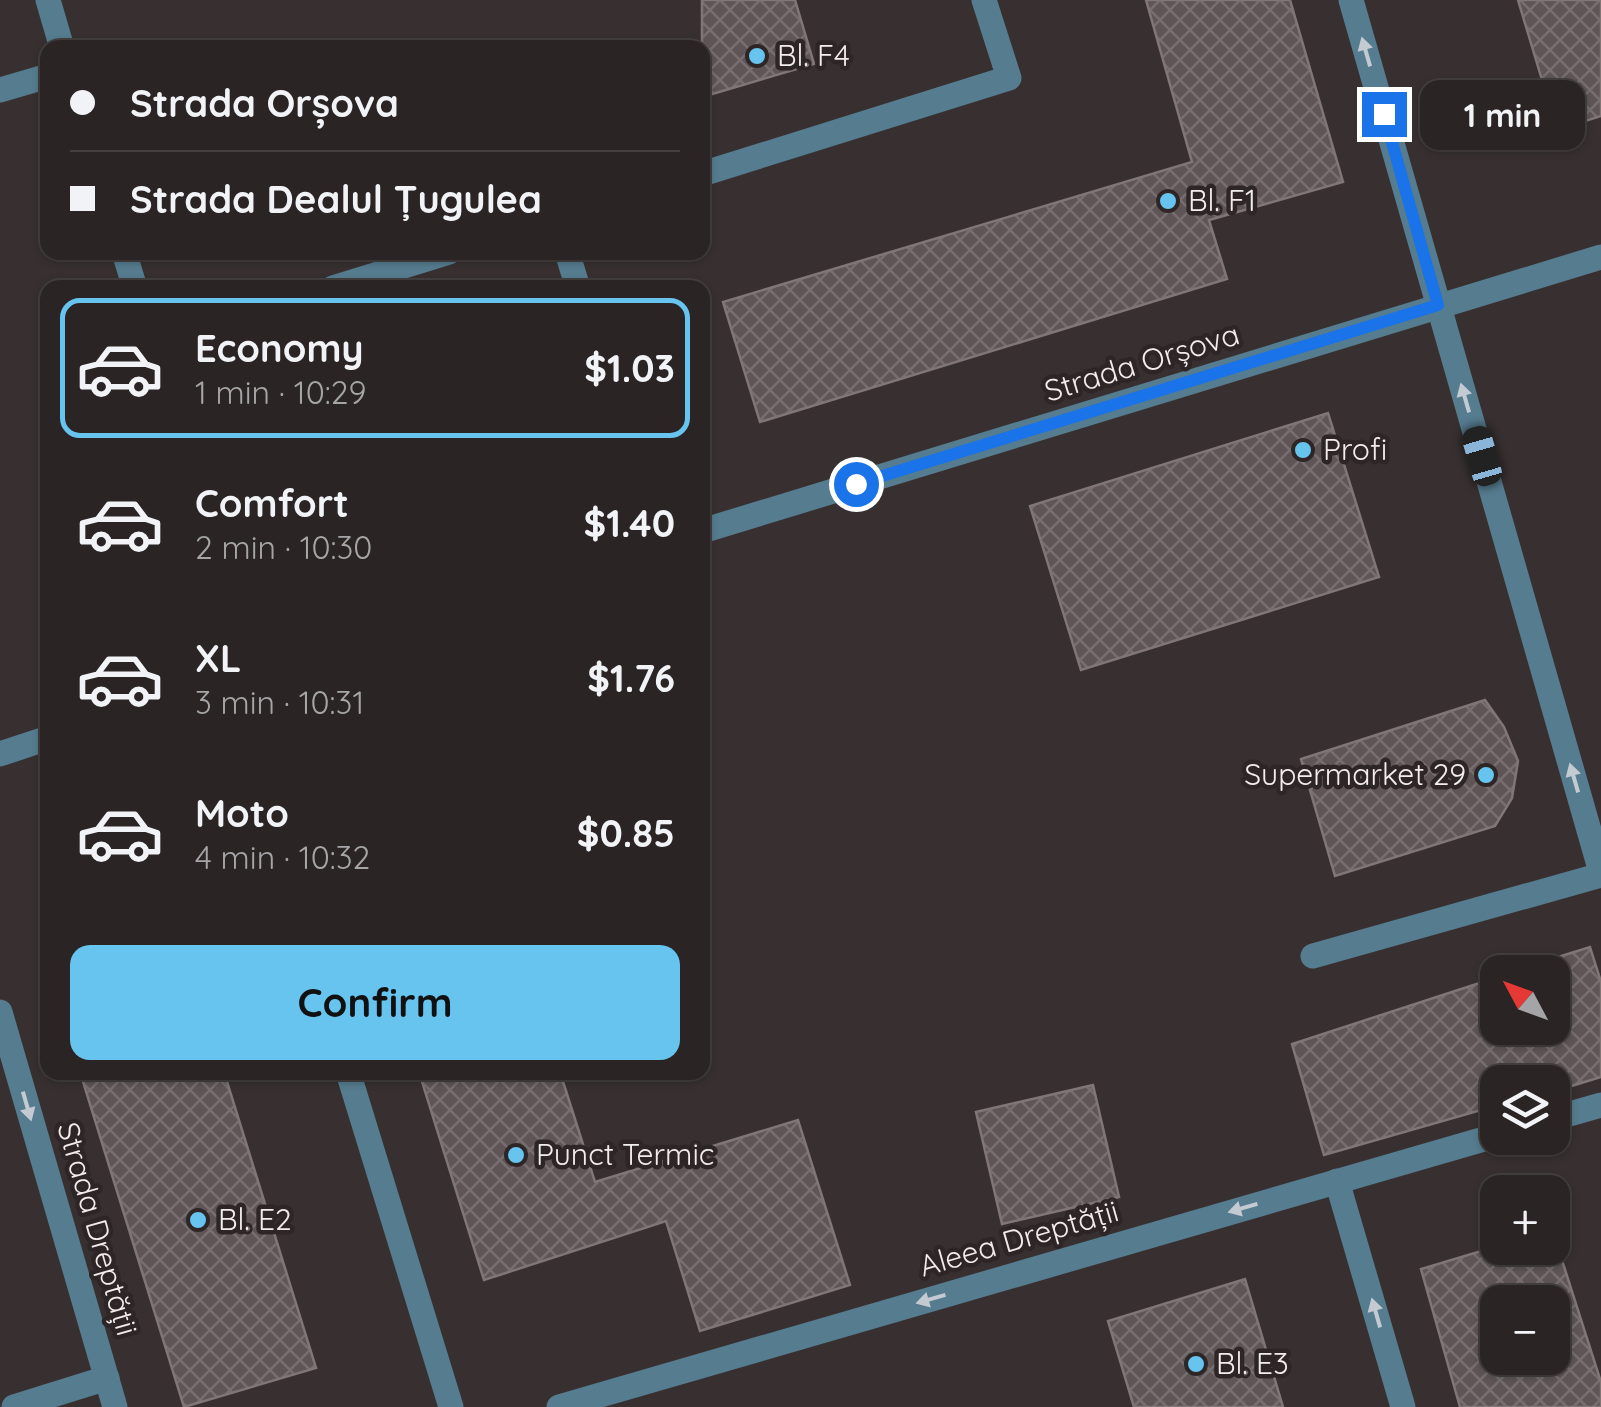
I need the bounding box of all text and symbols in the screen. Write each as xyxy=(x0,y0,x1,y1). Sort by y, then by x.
place label: Bl. F4 xyxy=(777,36,850,74)
one-way arrow xyxy=(1358,36,1374,67)
marker: Bl. F4 xyxy=(746,45,768,67)
text: Strada Orșova xyxy=(130,79,399,127)
callout: 1 min xyxy=(1419,79,1584,149)
route end xyxy=(1362,92,1407,137)
text: 1 min xyxy=(1464,95,1541,135)
text: Strada Dealul Țugulea xyxy=(130,175,542,223)
place label: Bl. F1 xyxy=(1188,181,1256,219)
marker: Bl. F1 xyxy=(1157,190,1179,212)
street label: Strada Orșova xyxy=(1040,314,1244,410)
icon: car xyxy=(75,323,165,413)
text: Economy xyxy=(195,324,364,372)
text: $1.03 xyxy=(584,344,675,392)
text: 1 min · 10:29 xyxy=(195,372,366,412)
one-way arrow xyxy=(1457,383,1472,413)
car xyxy=(1459,423,1505,489)
place label: Profi xyxy=(1323,430,1387,468)
marker: Profi xyxy=(1292,439,1314,461)
route start xyxy=(834,462,879,507)
icon: car xyxy=(75,478,165,568)
text: Comfort xyxy=(195,479,349,527)
text: $1.40 xyxy=(584,499,675,547)
text: 2 min · 10:30 xyxy=(195,527,372,567)
icon: car xyxy=(75,633,165,723)
text: XL xyxy=(195,634,241,682)
text: $1.76 xyxy=(587,654,675,702)
text: 3 min · 10:31 xyxy=(195,682,364,722)
place label: Supermarket 29 xyxy=(1244,755,1466,793)
one-way arrow xyxy=(1566,762,1581,793)
marker: Supermarket 29 xyxy=(1475,764,1497,786)
icon: car xyxy=(75,788,165,878)
text: Moto xyxy=(195,789,289,837)
text: $0.85 xyxy=(577,809,675,857)
text: 4 min · 10:32 xyxy=(195,837,370,877)
button: Confirm xyxy=(70,945,680,1060)
north arrow xyxy=(1480,955,1570,1045)
map controls xyxy=(1480,955,1570,1375)
button: layers xyxy=(1480,1065,1570,1155)
one-way arrow xyxy=(20,1091,35,1122)
street label: Strada Dreptății xyxy=(49,1118,147,1340)
place label: Punct Termic xyxy=(536,1135,714,1173)
marker: Punct Termic xyxy=(505,1144,527,1166)
button: + xyxy=(1480,1175,1570,1265)
street label: Aleea Dreptății xyxy=(915,1191,1123,1285)
place label: Bl. E2 xyxy=(218,1200,292,1238)
one-way arrow xyxy=(1228,1201,1259,1217)
marker: Bl. E2 xyxy=(187,1209,209,1231)
button: − xyxy=(1480,1285,1570,1375)
one-way arrow xyxy=(915,1291,946,1307)
one-way arrow xyxy=(1368,1298,1383,1328)
place label: Bl. E3 xyxy=(1216,1344,1289,1382)
marker: Bl. E3 xyxy=(1185,1353,1207,1375)

